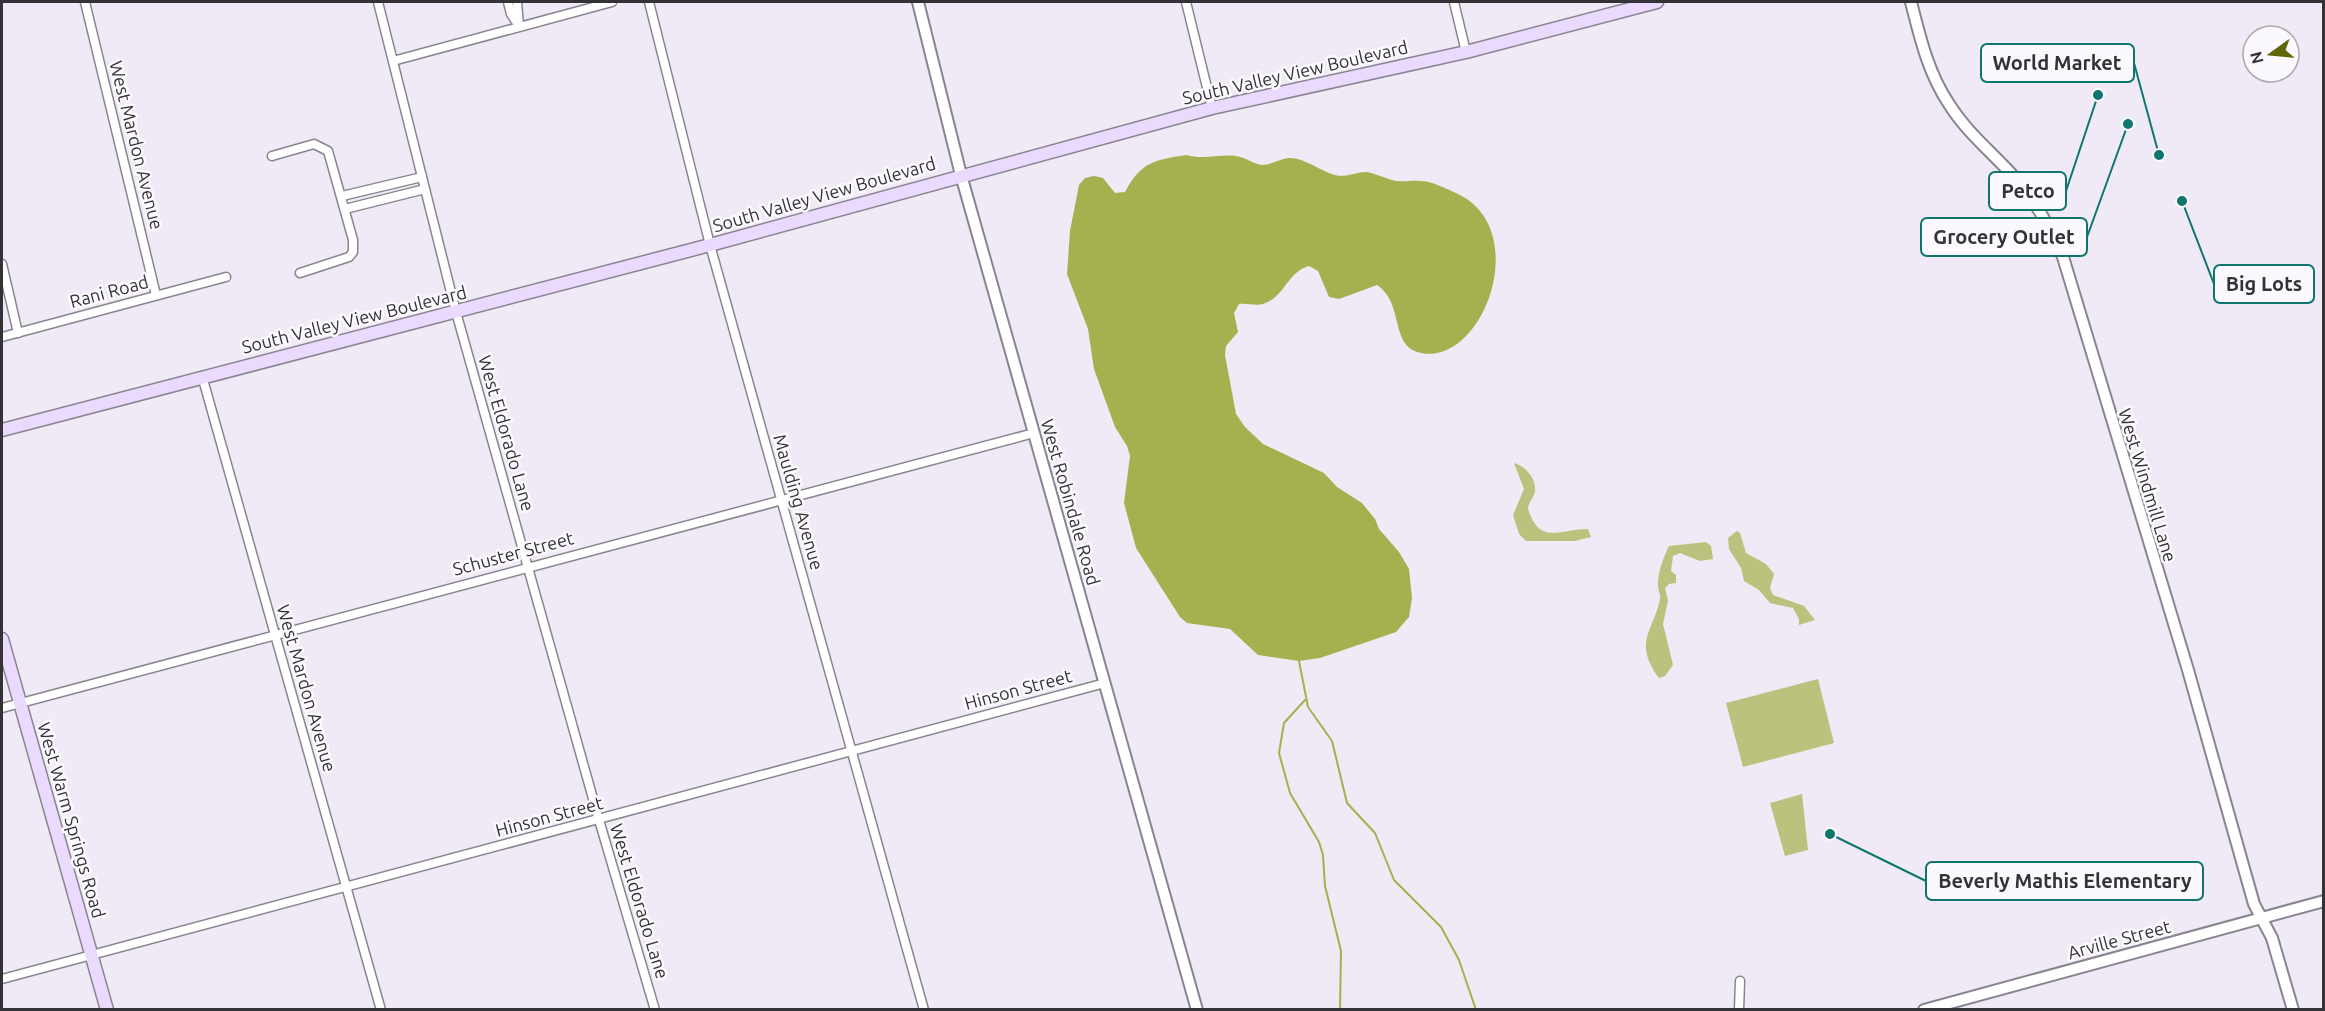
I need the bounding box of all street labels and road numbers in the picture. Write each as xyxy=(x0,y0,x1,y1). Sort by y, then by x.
street label: South Valley View Boulevard xyxy=(1180,36,1410,108)
street label: West Mardon Avenue xyxy=(106,59,168,231)
street label: South Valley View Boulevard xyxy=(710,153,938,235)
street label: Rani Road xyxy=(67,271,151,311)
street label: South Valley View Boulevard xyxy=(240,281,468,357)
street label: West Eldorado Lane xyxy=(475,353,539,513)
street label: West Windmill Lane xyxy=(2115,406,2181,564)
street label: West Robindale Road xyxy=(1038,416,1104,588)
street label: Maulding Avenue xyxy=(770,432,828,572)
street label: Schuster Street xyxy=(450,527,576,579)
street label: West Mardon Avenue xyxy=(274,602,340,774)
street label: Hinson Street xyxy=(962,665,1074,713)
street label: West Warm Springs Road xyxy=(34,720,110,920)
street label: Hinson Street xyxy=(493,792,605,840)
street label: West Eldorado Lane xyxy=(607,821,673,981)
street label: Arville Street xyxy=(2065,916,2173,962)

